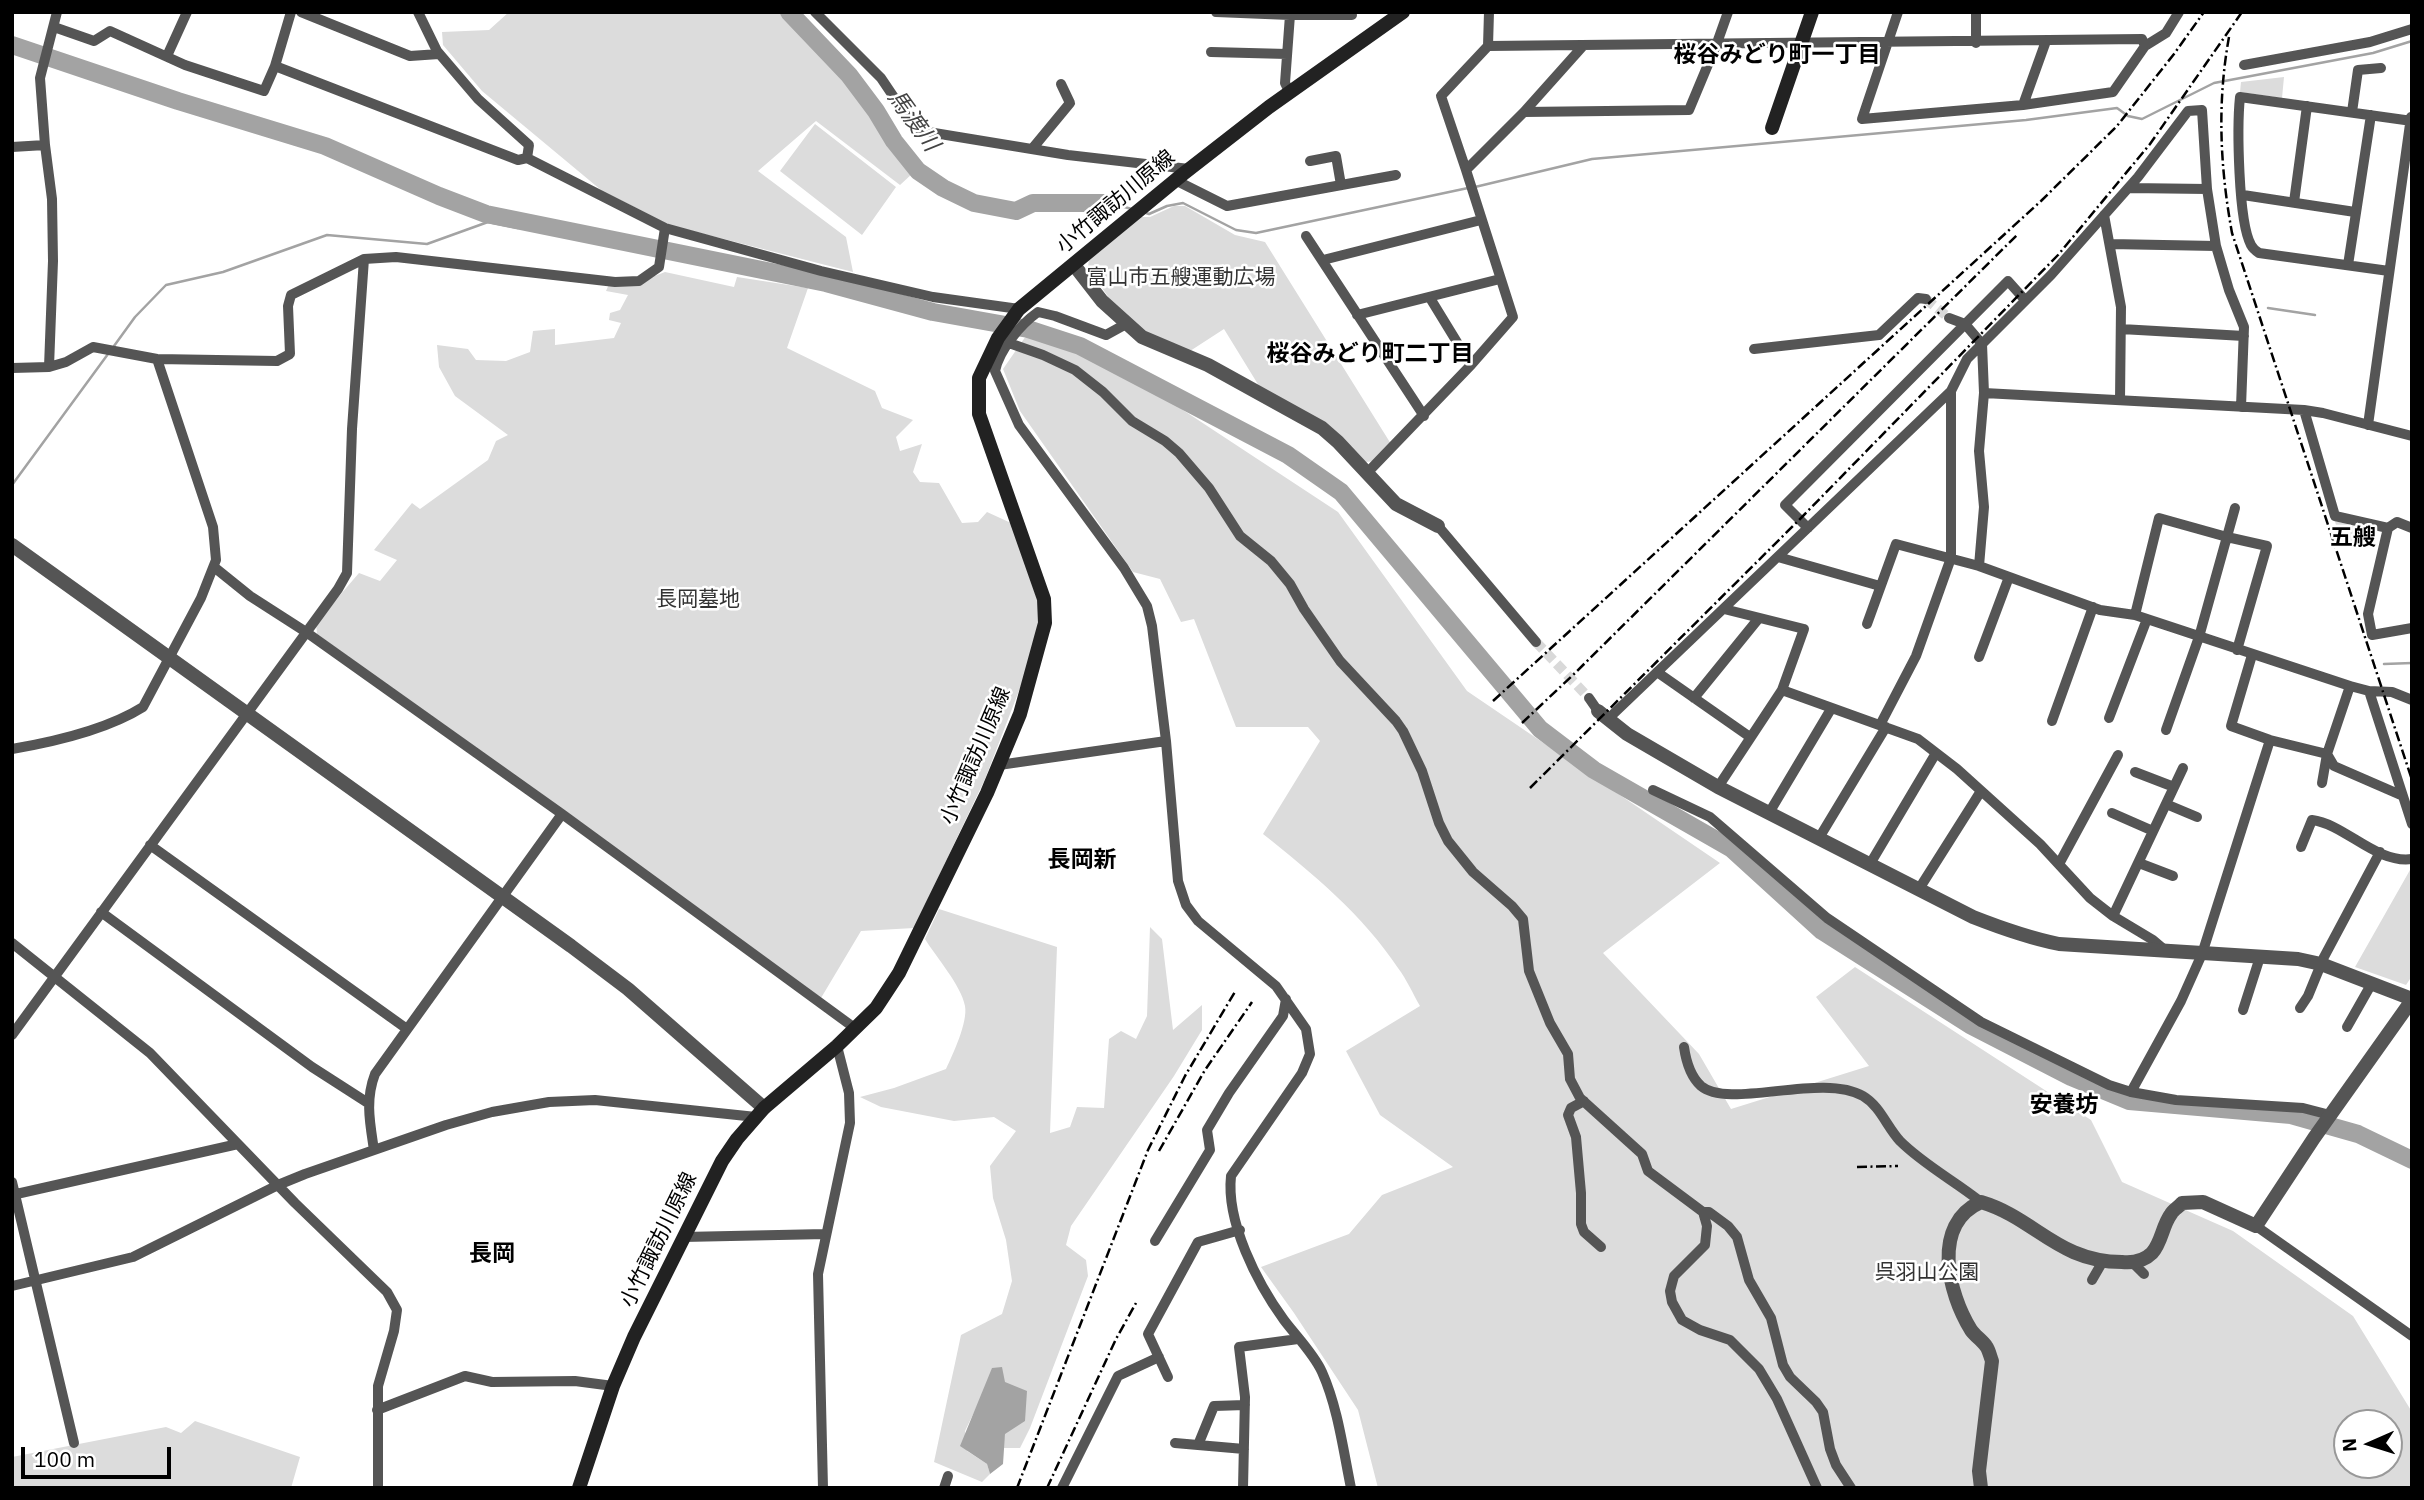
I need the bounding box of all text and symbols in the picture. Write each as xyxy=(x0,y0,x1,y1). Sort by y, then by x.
district label: 桜谷みどり町一丁目 xyxy=(1674,41,1880,69)
water label: 馬渡川 xyxy=(882,85,944,157)
street label: 小竹諏訪川原線 xyxy=(1052,145,1180,259)
park label: 富山市五艘運動広場 xyxy=(1087,265,1275,291)
district label: 桜谷みどり町二丁目 xyxy=(1267,340,1473,368)
district label: 五艘 xyxy=(2330,524,2376,552)
park label: 長岡墓地 xyxy=(656,587,740,613)
street label: 小竹諏訪川原線 xyxy=(936,683,1016,829)
district label: 長岡新 xyxy=(1048,846,1116,874)
district label: 安養坊 xyxy=(2030,1091,2098,1119)
street label: 小竹諏訪川原線 xyxy=(615,1168,703,1312)
district label: 長岡 xyxy=(469,1240,515,1268)
park label: 呉羽山公園 xyxy=(1875,1260,1979,1286)
north arrow xyxy=(2333,1409,2403,1479)
scale bar xyxy=(24,1434,175,1478)
text: N xyxy=(2337,1438,2361,1453)
text: 100 m xyxy=(34,1445,95,1473)

